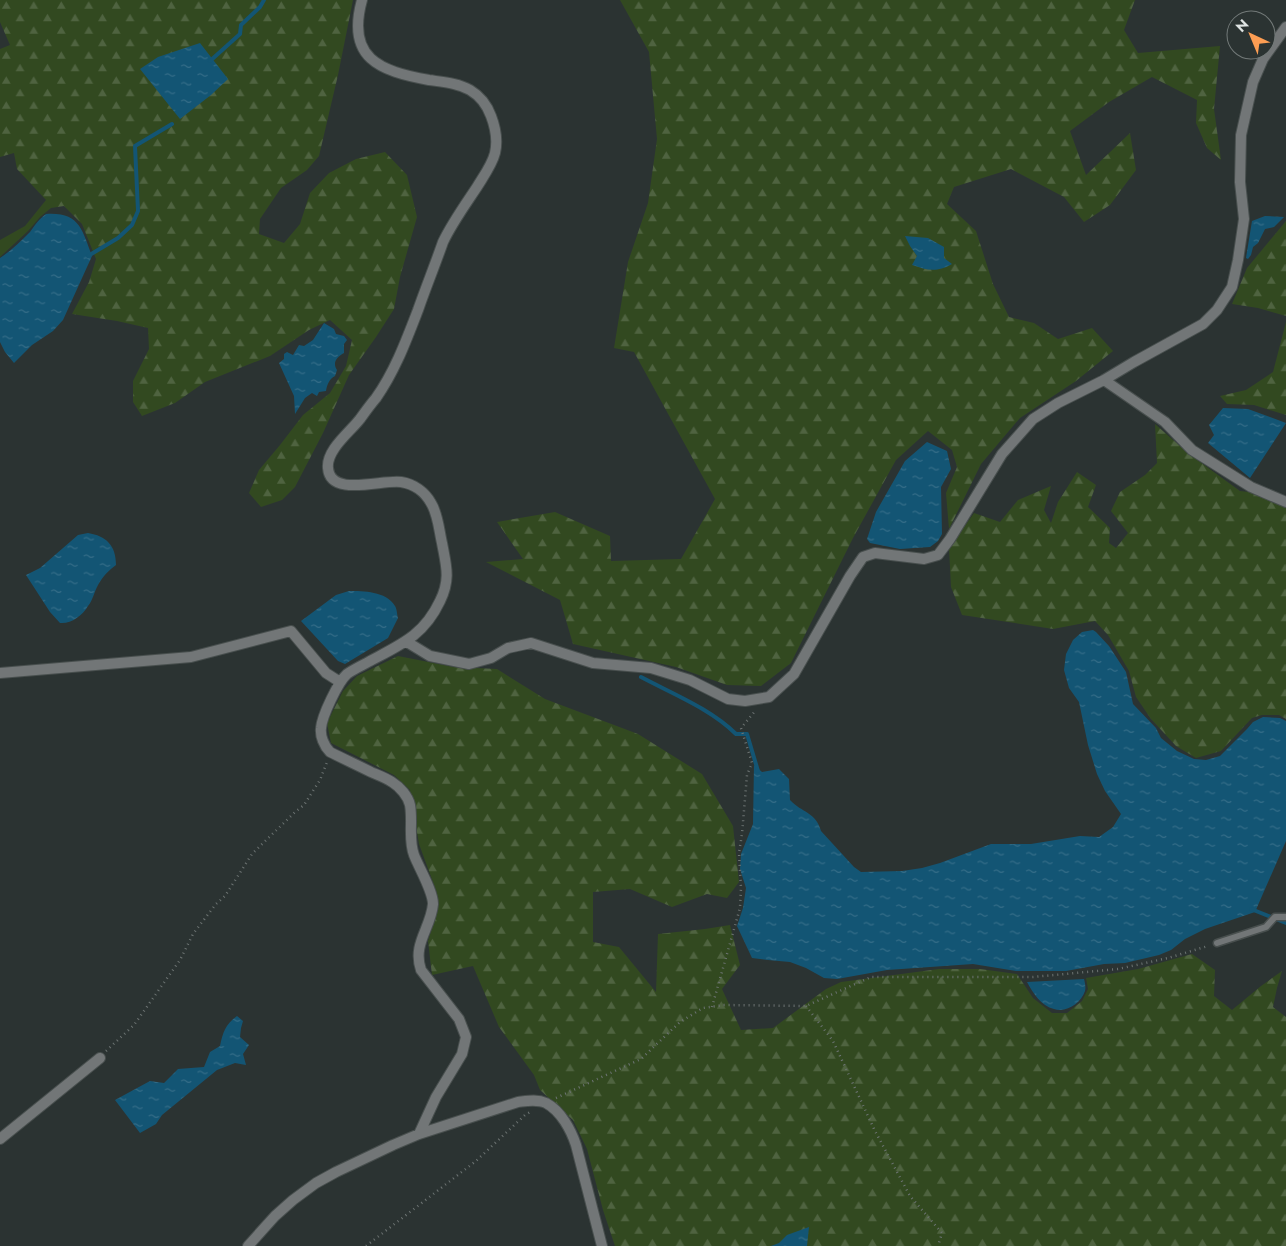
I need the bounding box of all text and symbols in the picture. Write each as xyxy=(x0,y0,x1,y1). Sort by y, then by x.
north arrow xyxy=(1226,10,1276,60)
text: N xyxy=(1231,15,1253,37)

